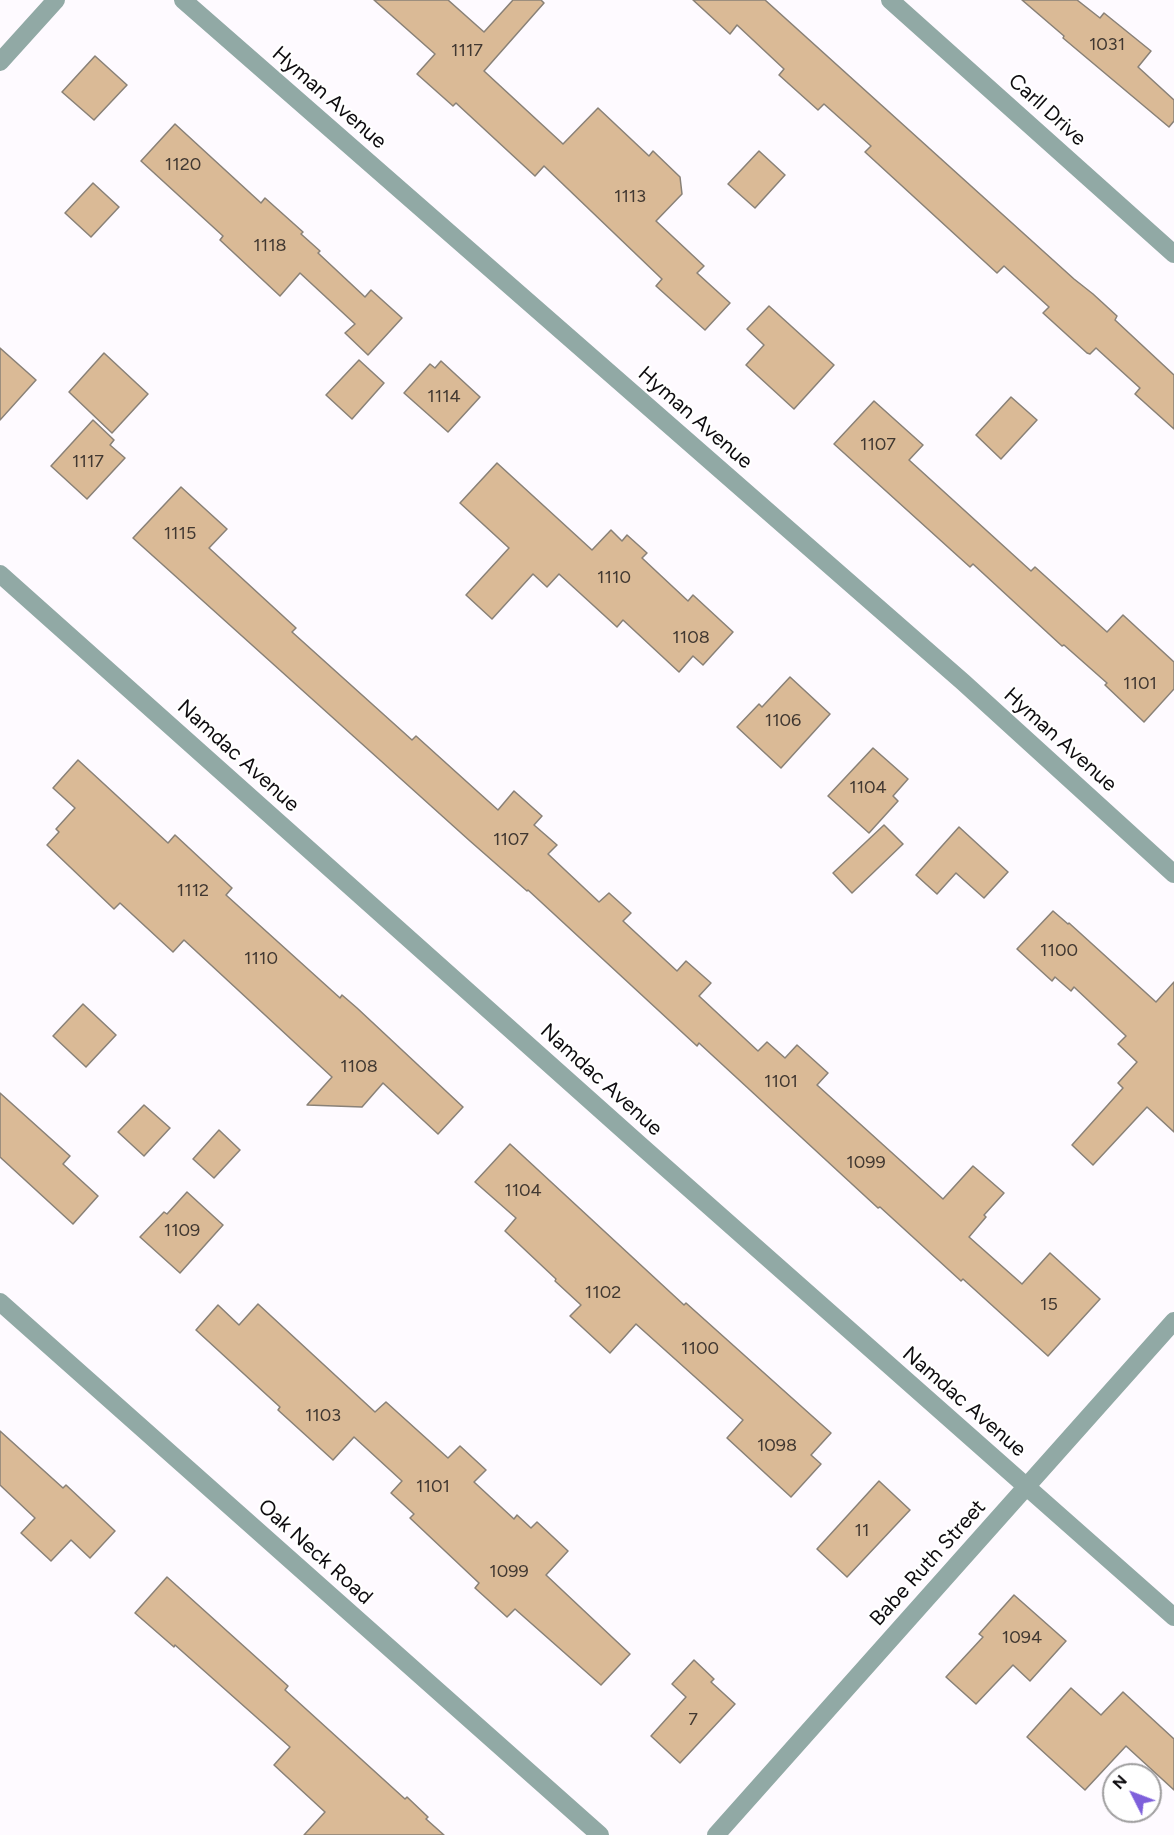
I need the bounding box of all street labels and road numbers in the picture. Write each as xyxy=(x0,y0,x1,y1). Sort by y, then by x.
street label: Hyman Avenue xyxy=(267,41,391,155)
street label: Carll Drive xyxy=(1003,69,1091,151)
street label: Hyman Avenue xyxy=(633,361,757,475)
street label: Hyman Avenue xyxy=(998,683,1122,797)
street label: Namdac Avenue xyxy=(172,695,304,817)
street label: Namdac Avenue xyxy=(535,1019,667,1141)
street label: Namdac Avenue xyxy=(897,1342,1031,1462)
street label: Oak Neck Road xyxy=(253,1494,377,1610)
street label: Babe Ruth Street xyxy=(865,1495,991,1631)

